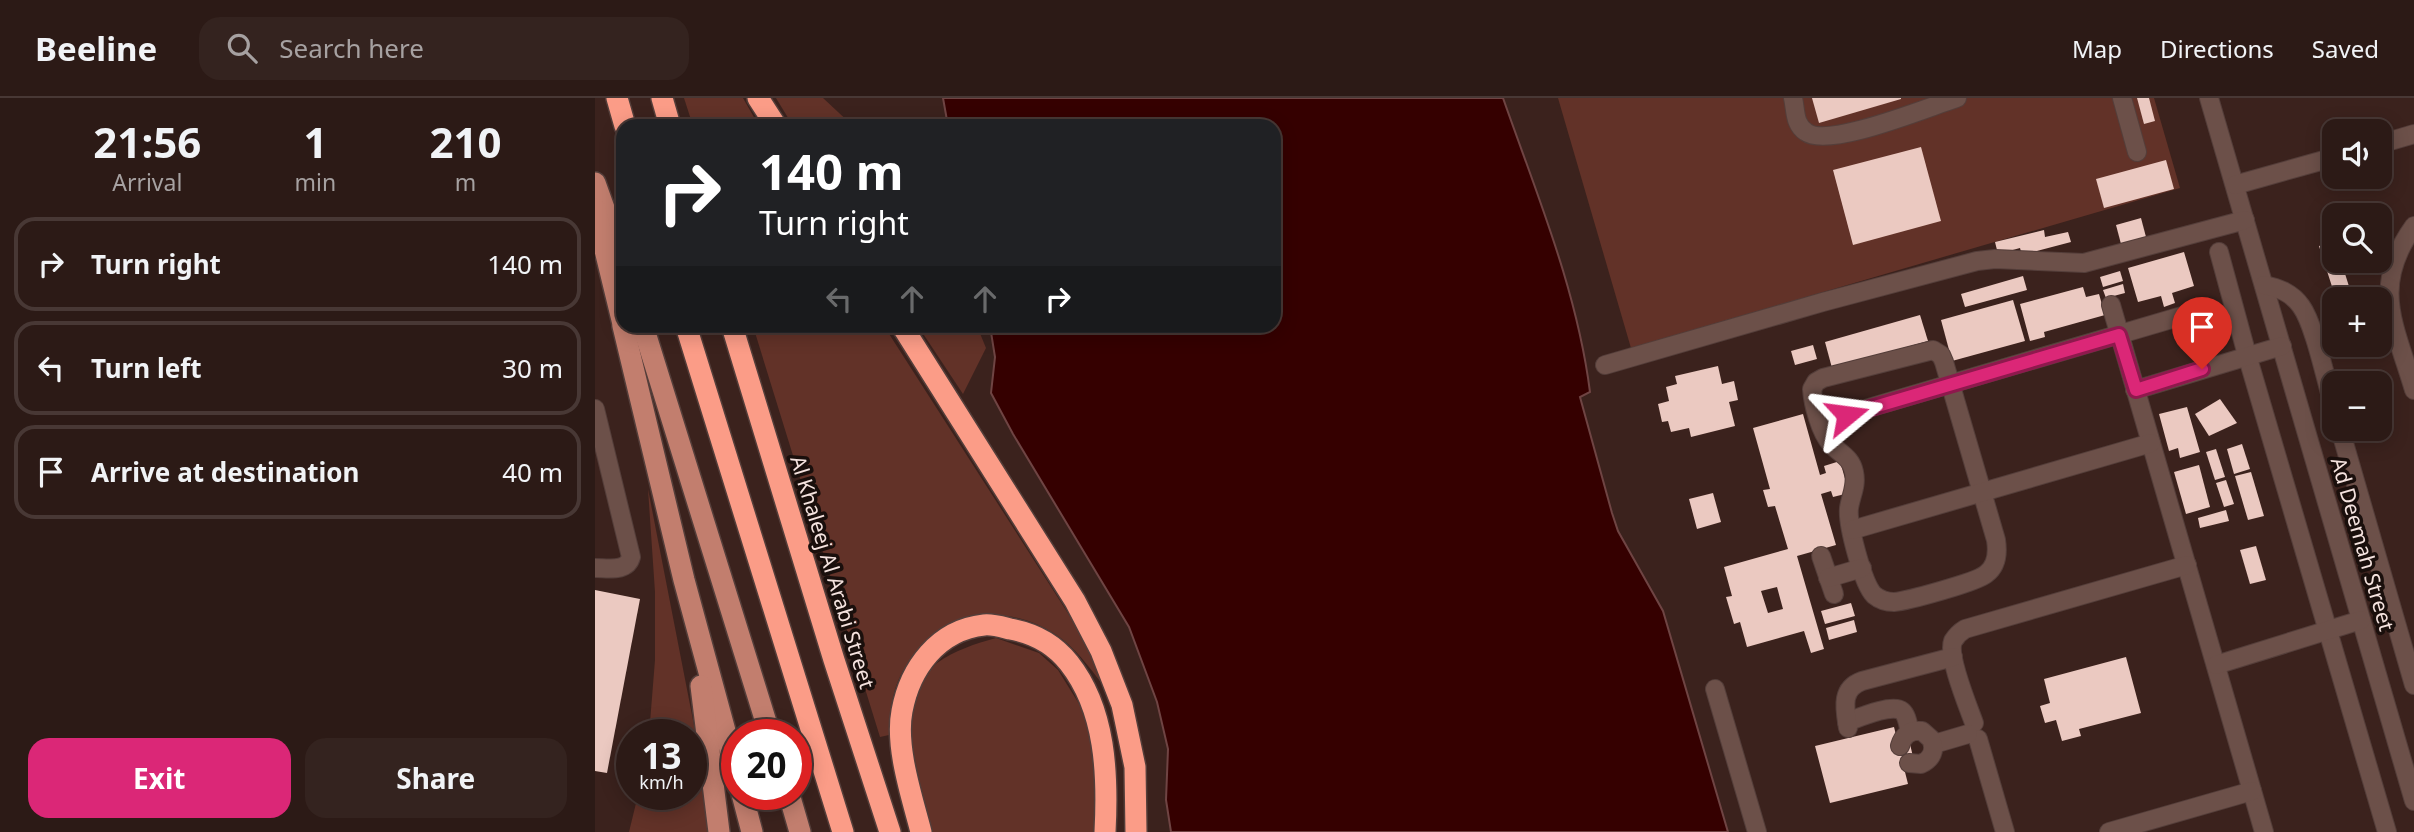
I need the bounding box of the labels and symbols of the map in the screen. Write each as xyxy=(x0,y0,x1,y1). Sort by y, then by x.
pin xyxy=(2172,297,2232,369)
position arrow xyxy=(1810,378,1884,452)
street label: Al Khaleej Al Arabi Street xyxy=(784,452,882,692)
street label: Ad Deemah Street xyxy=(2325,454,2401,634)
speed limit sign: 20 xyxy=(721,719,812,810)

